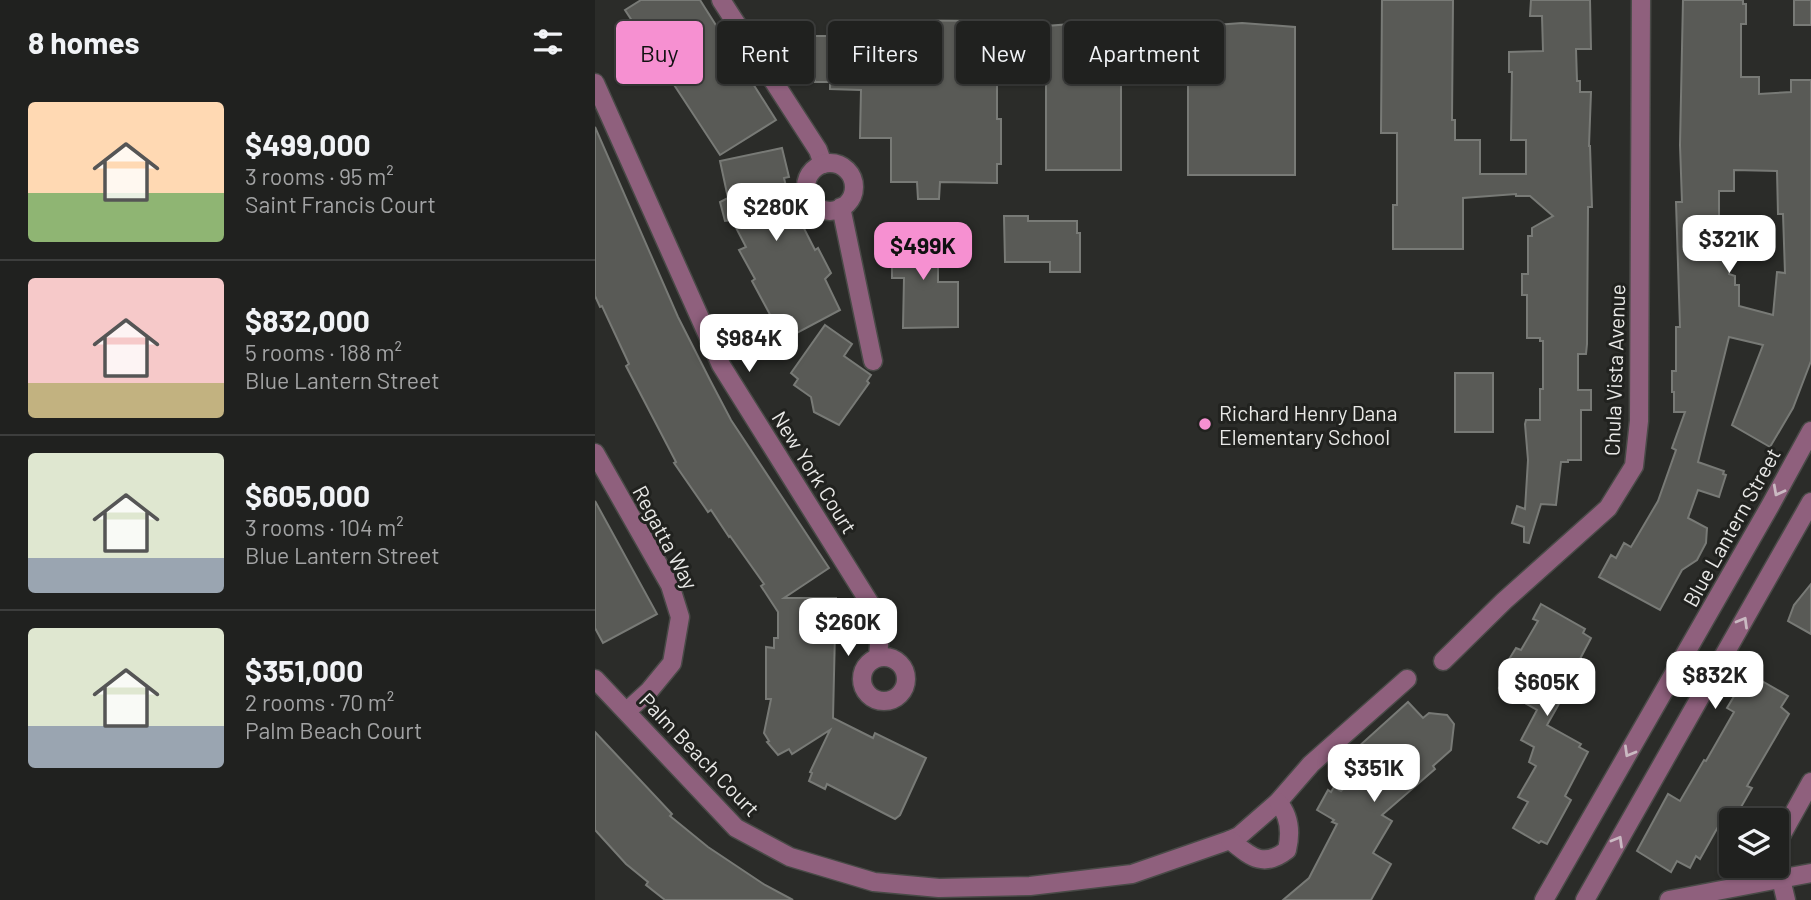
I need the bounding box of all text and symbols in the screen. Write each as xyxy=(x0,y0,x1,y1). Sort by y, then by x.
chip: Buy xyxy=(616,21,703,84)
chip: Rent xyxy=(717,21,814,84)
chip: Filters xyxy=(828,21,942,84)
chip: New xyxy=(956,21,1050,84)
chip: Apartment xyxy=(1064,21,1224,84)
icon: filters xyxy=(529,23,567,61)
text: 8 homes xyxy=(28,24,139,60)
text: $499,000 xyxy=(245,126,371,162)
icon: home xyxy=(84,130,168,214)
text: 3 rooms · 95 m² xyxy=(245,162,394,190)
pin: $280K xyxy=(727,184,825,243)
text: Saint Francis Court xyxy=(245,190,436,218)
text: $280K xyxy=(743,192,809,220)
pin: $321K xyxy=(1680,216,1778,275)
pin: $499K xyxy=(874,222,972,282)
text: $321K xyxy=(1699,224,1759,252)
text: $499K xyxy=(890,231,956,259)
street label: Chula Vista Avenue xyxy=(1599,284,1629,456)
text: $832,000 xyxy=(245,302,370,338)
icon: home xyxy=(84,306,168,390)
pin: $984K xyxy=(700,314,798,374)
text: $984K xyxy=(716,323,782,351)
text: 5 rooms · 188 m² xyxy=(245,338,402,366)
text: Blue Lantern Street xyxy=(245,366,440,394)
place label: Richard Henry Dana Elementary School xyxy=(1219,400,1397,449)
street label: New York Court xyxy=(767,406,863,538)
marker: Richard Henry Dana Elementary School xyxy=(1197,416,1213,432)
street label: Blue Lantern Street xyxy=(1677,443,1785,611)
text: $605,000 xyxy=(245,477,370,513)
icon: home xyxy=(84,481,168,565)
street label: Regatta Way xyxy=(628,481,704,593)
one-way arrow xyxy=(1773,484,1787,496)
text: 3 rooms · 104 m² xyxy=(245,513,404,541)
text: Blue Lantern Street xyxy=(245,541,440,569)
pin: $260K xyxy=(799,598,897,658)
text: $260K xyxy=(815,607,881,635)
one-way arrow xyxy=(1735,616,1748,629)
text: $351,000 xyxy=(245,652,363,688)
pin: $832K xyxy=(1666,652,1764,711)
icon: home xyxy=(84,656,168,740)
pin: $605K xyxy=(1498,658,1596,718)
text: $832K xyxy=(1682,660,1748,688)
text: $605K xyxy=(1514,667,1580,695)
street label: Palm Beach Court xyxy=(635,687,765,821)
text: 2 rooms · 70 m² xyxy=(245,688,394,716)
text: Palm Beach Court xyxy=(245,716,422,744)
pin: $351K xyxy=(1325,744,1423,804)
one-way arrow xyxy=(1624,745,1637,758)
text: $351K xyxy=(1344,753,1404,781)
map controls xyxy=(1719,808,1789,878)
button: layers xyxy=(1719,808,1789,878)
one-way arrow xyxy=(1610,835,1623,848)

